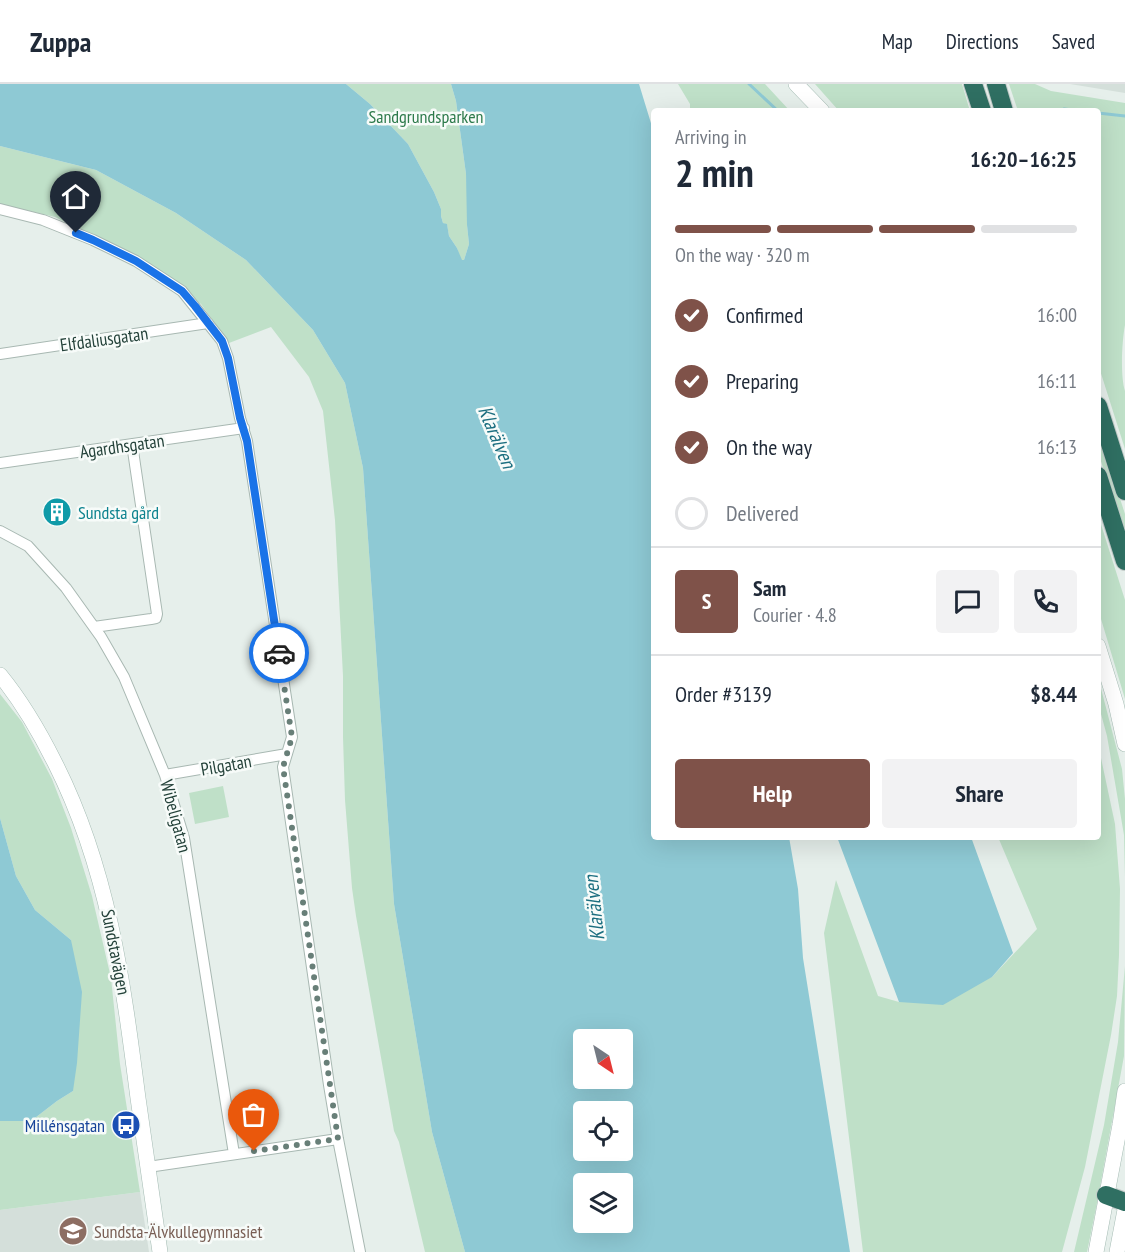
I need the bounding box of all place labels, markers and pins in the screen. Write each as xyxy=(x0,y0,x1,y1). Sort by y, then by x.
pin xyxy=(50,171,101,233)
building icon: Sundsta gård xyxy=(41,496,73,528)
place label: Sundsta gård xyxy=(78,501,159,524)
pin xyxy=(228,1089,279,1151)
bus stop icon: Millénsgatan xyxy=(110,1109,142,1141)
place label: Millénsgatan xyxy=(25,1114,105,1137)
school or university icon: Sundsta-Älvkullegymnasiet xyxy=(57,1215,89,1247)
place label: Sundsta-Älvkullegymnasiet xyxy=(94,1220,263,1243)

